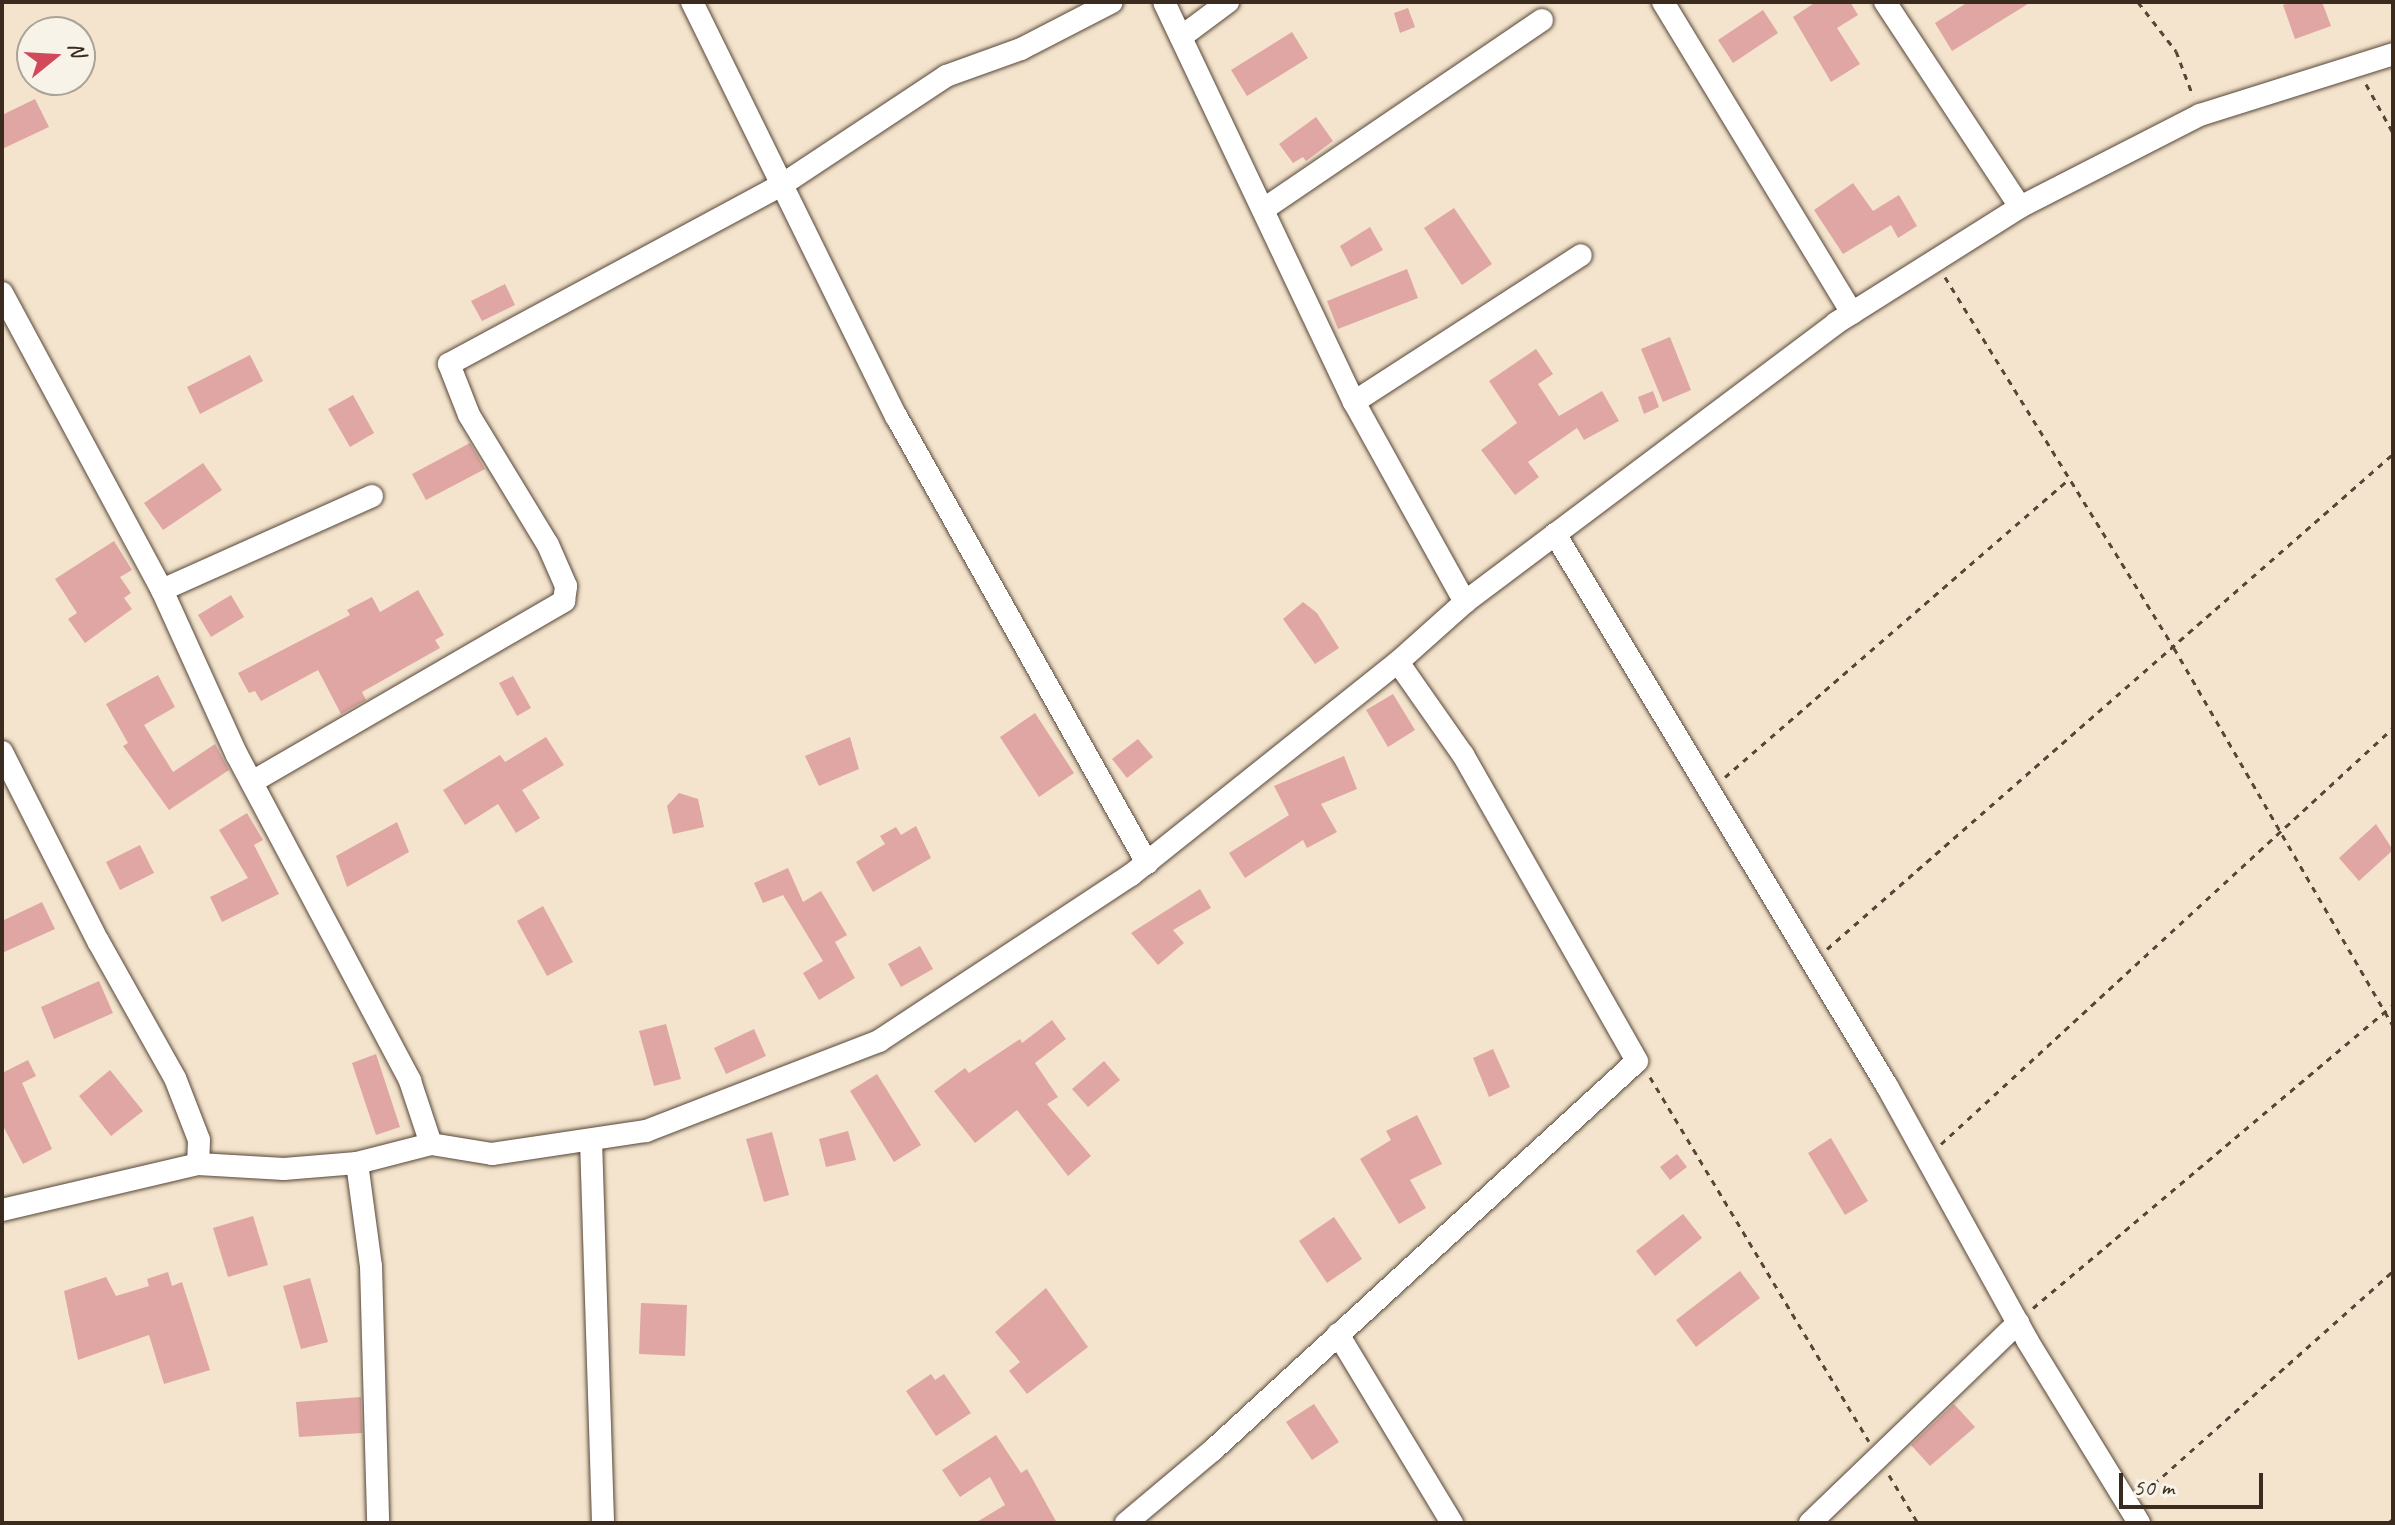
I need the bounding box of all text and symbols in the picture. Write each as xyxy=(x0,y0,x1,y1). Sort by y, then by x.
north arrow xyxy=(16,16,96,96)
text: N xyxy=(62,38,92,60)
scale bar xyxy=(2123,1457,2267,1507)
text: 50 m xyxy=(2133,1472,2174,1502)

